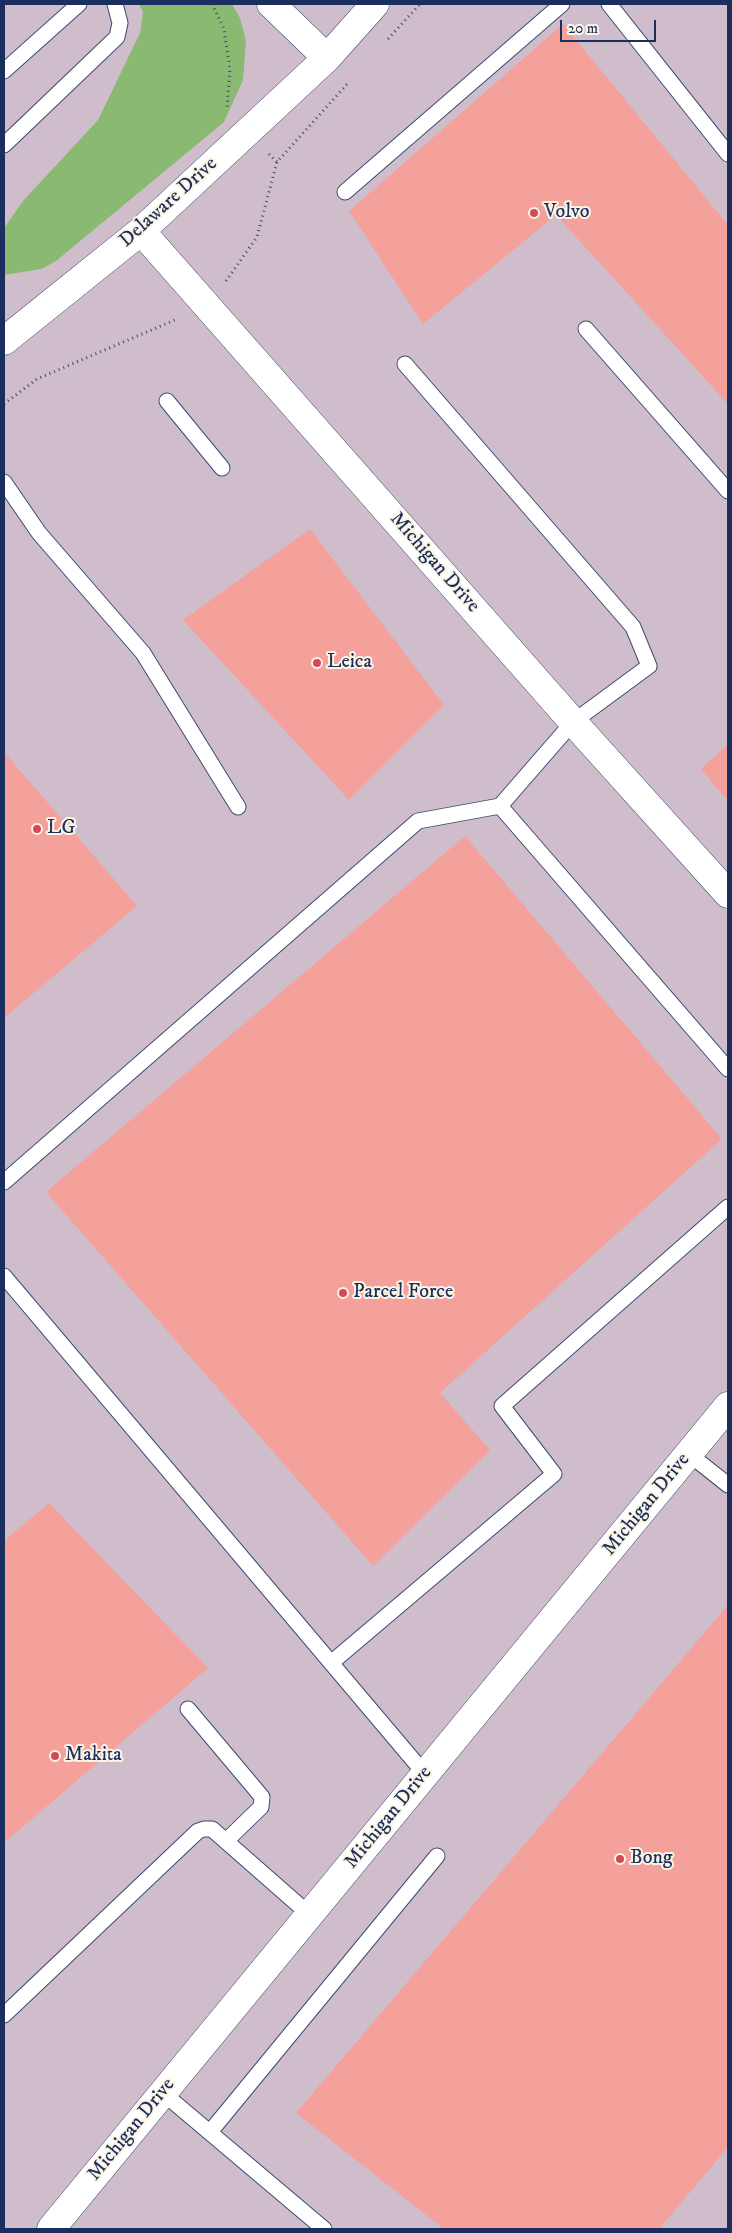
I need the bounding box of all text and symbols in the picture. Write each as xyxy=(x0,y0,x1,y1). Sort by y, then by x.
scale bar xyxy=(562,10,658,42)
text: 20 m xyxy=(568,19,598,38)
street label: Delaware Drive xyxy=(115,153,223,253)
place label: Volvo xyxy=(544,201,590,225)
marker: Volvo xyxy=(528,207,540,219)
street label: Michigan Drive xyxy=(384,508,484,618)
place label: Leica xyxy=(327,651,372,675)
marker: Leica xyxy=(311,657,323,669)
place label: LG xyxy=(47,817,75,841)
marker: LG xyxy=(31,823,43,835)
place label: Parcel Force xyxy=(353,1281,453,1305)
marker: Parcel Force xyxy=(337,1287,349,1299)
street label: Michigan Drive xyxy=(598,1449,696,1561)
place label: Makita xyxy=(65,1744,122,1768)
marker: Makita xyxy=(49,1750,61,1762)
street label: Michigan Drive xyxy=(340,1762,438,1874)
place label: Bong xyxy=(630,1847,673,1871)
marker: Bong xyxy=(614,1853,626,1865)
street label: Michigan Drive xyxy=(83,2074,181,2186)

